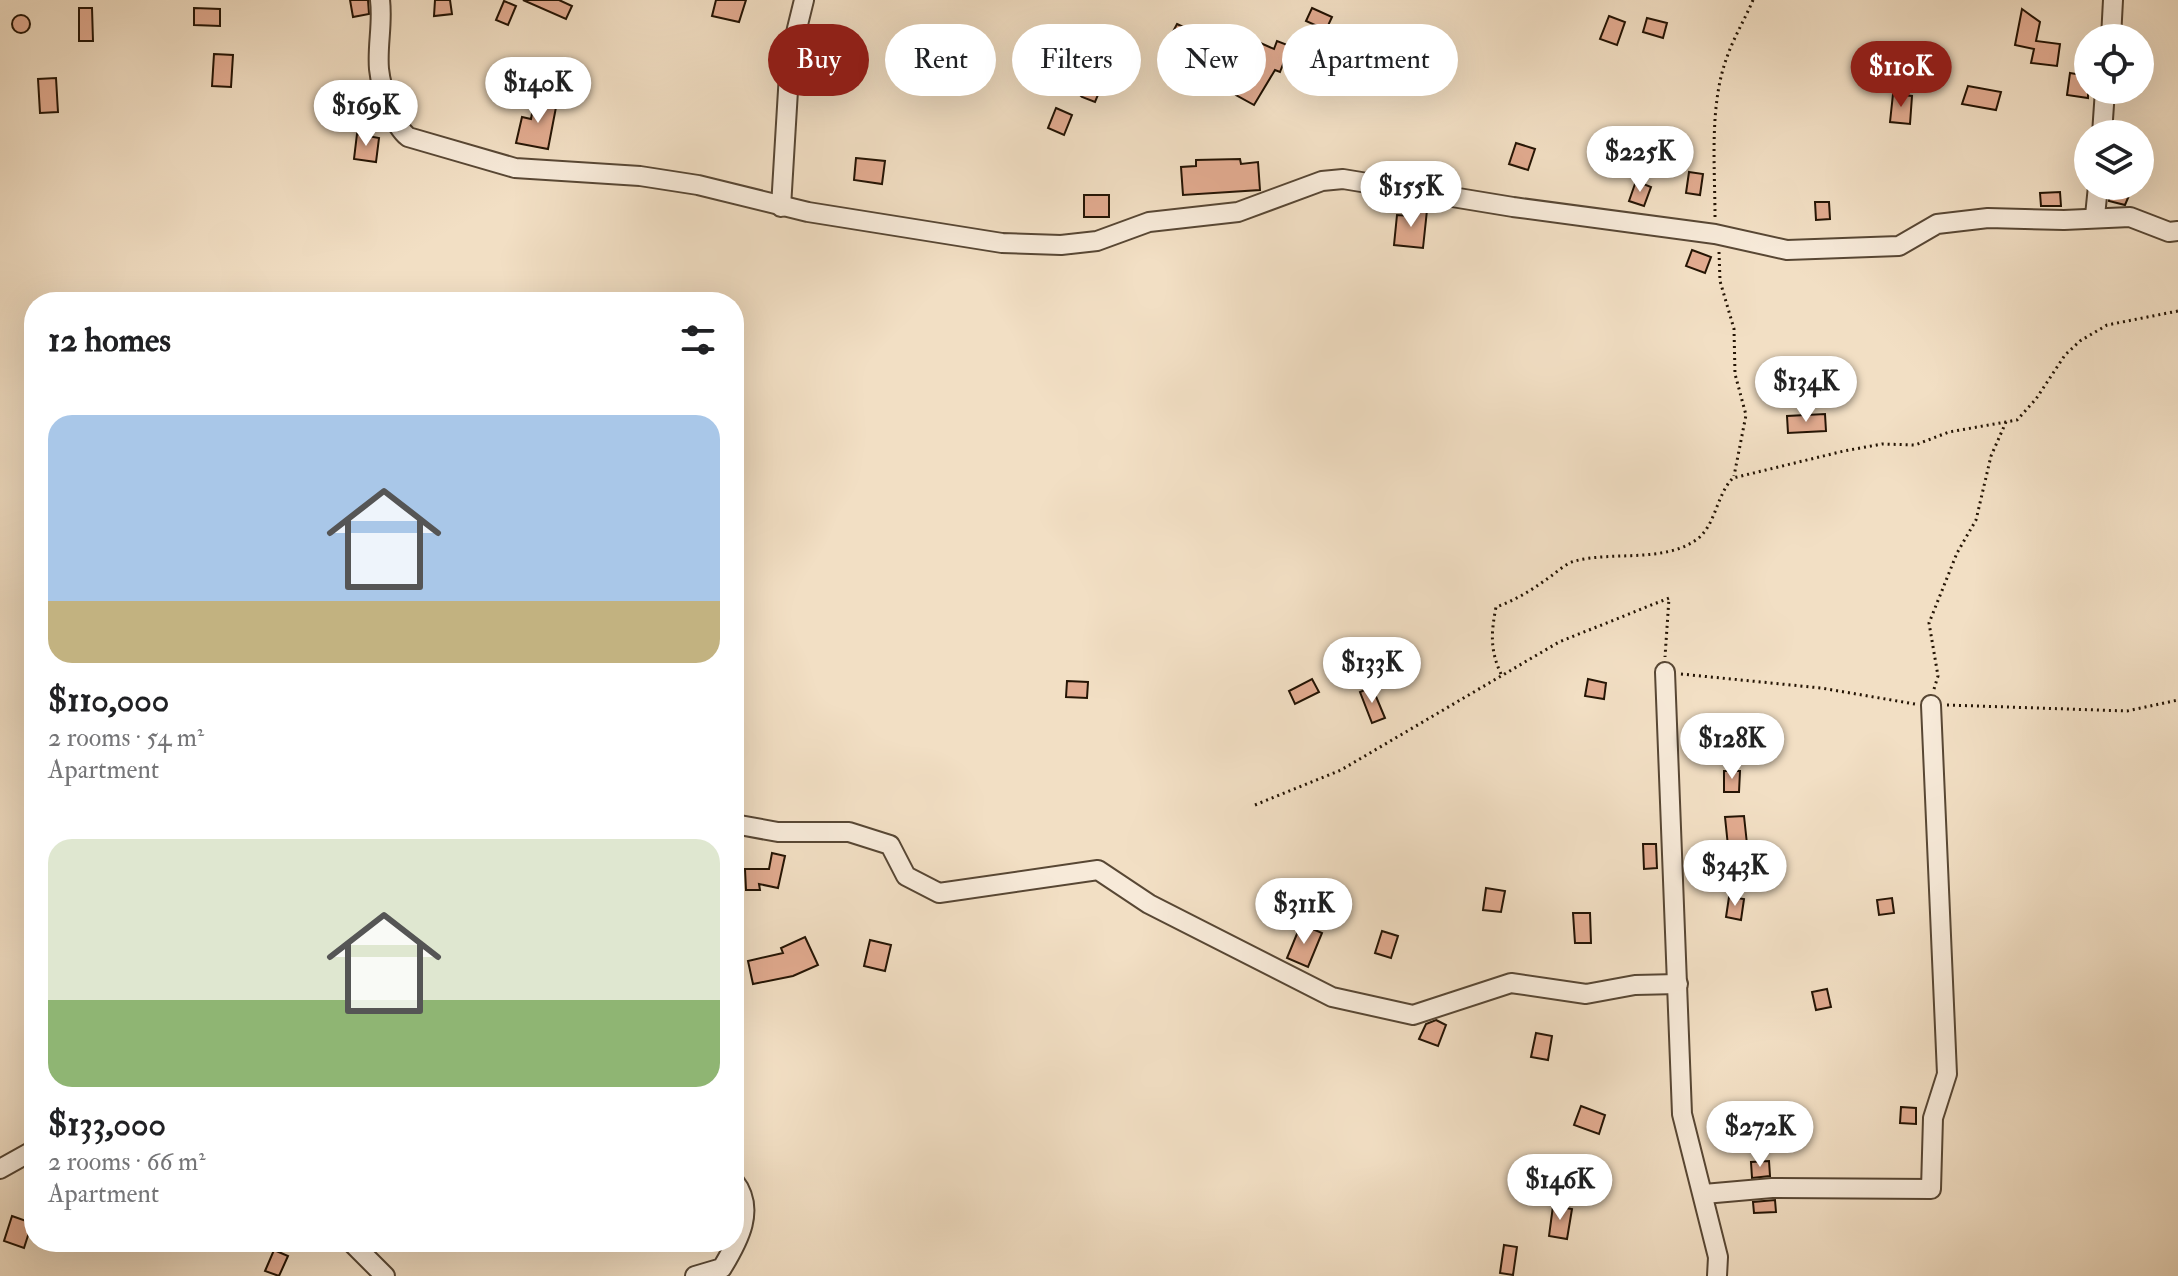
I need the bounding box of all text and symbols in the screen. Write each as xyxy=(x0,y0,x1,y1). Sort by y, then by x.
chip: Buy xyxy=(768,24,869,96)
chip: Rent xyxy=(885,24,996,96)
chip: Filters xyxy=(1012,24,1141,96)
chip: New xyxy=(1157,24,1266,96)
chip: Apartment xyxy=(1282,24,1458,96)
map controls xyxy=(2074,24,2154,200)
button: locate xyxy=(2074,24,2154,104)
pin: $110K xyxy=(1845,41,1957,109)
text: $110K xyxy=(1869,51,1933,83)
pin: $140K xyxy=(482,57,594,125)
text: $140K xyxy=(503,67,573,99)
pin: $169K xyxy=(310,80,422,148)
text: $169K xyxy=(332,90,400,122)
button: layers xyxy=(2074,120,2154,200)
pin: $225K xyxy=(1584,126,1696,194)
text: $225K xyxy=(1605,136,1675,168)
pin: $155K xyxy=(1355,161,1467,229)
text: $155K xyxy=(1379,171,1443,203)
icon: filters xyxy=(676,318,720,362)
text: 12 homes xyxy=(48,319,171,362)
pin: $134K xyxy=(1750,356,1862,424)
text: $134K xyxy=(1773,366,1839,398)
icon: home xyxy=(312,467,456,611)
pin: $133K xyxy=(1316,637,1428,705)
text: $133K xyxy=(1341,647,1403,679)
text: $110,000 xyxy=(48,679,169,722)
pin: $128K xyxy=(1676,713,1788,781)
text: 2 rooms · 54 m² xyxy=(48,722,204,754)
text: $128K xyxy=(1698,723,1766,755)
text: Apartment xyxy=(48,754,159,786)
pin: $343K xyxy=(1679,840,1791,908)
text: $343K xyxy=(1702,850,1768,882)
pin: $311K xyxy=(1248,878,1360,946)
text: $311K xyxy=(1273,888,1335,920)
icon: home xyxy=(312,891,456,1035)
pin: $272K xyxy=(1704,1101,1816,1169)
text: $133,000 xyxy=(48,1103,166,1146)
text: $272K xyxy=(1724,1111,1796,1143)
text: 2 rooms · 66 m² xyxy=(48,1146,206,1178)
pin: $146K xyxy=(1504,1154,1616,1222)
text: $146K xyxy=(1525,1164,1595,1196)
text: Apartment xyxy=(48,1178,159,1210)

